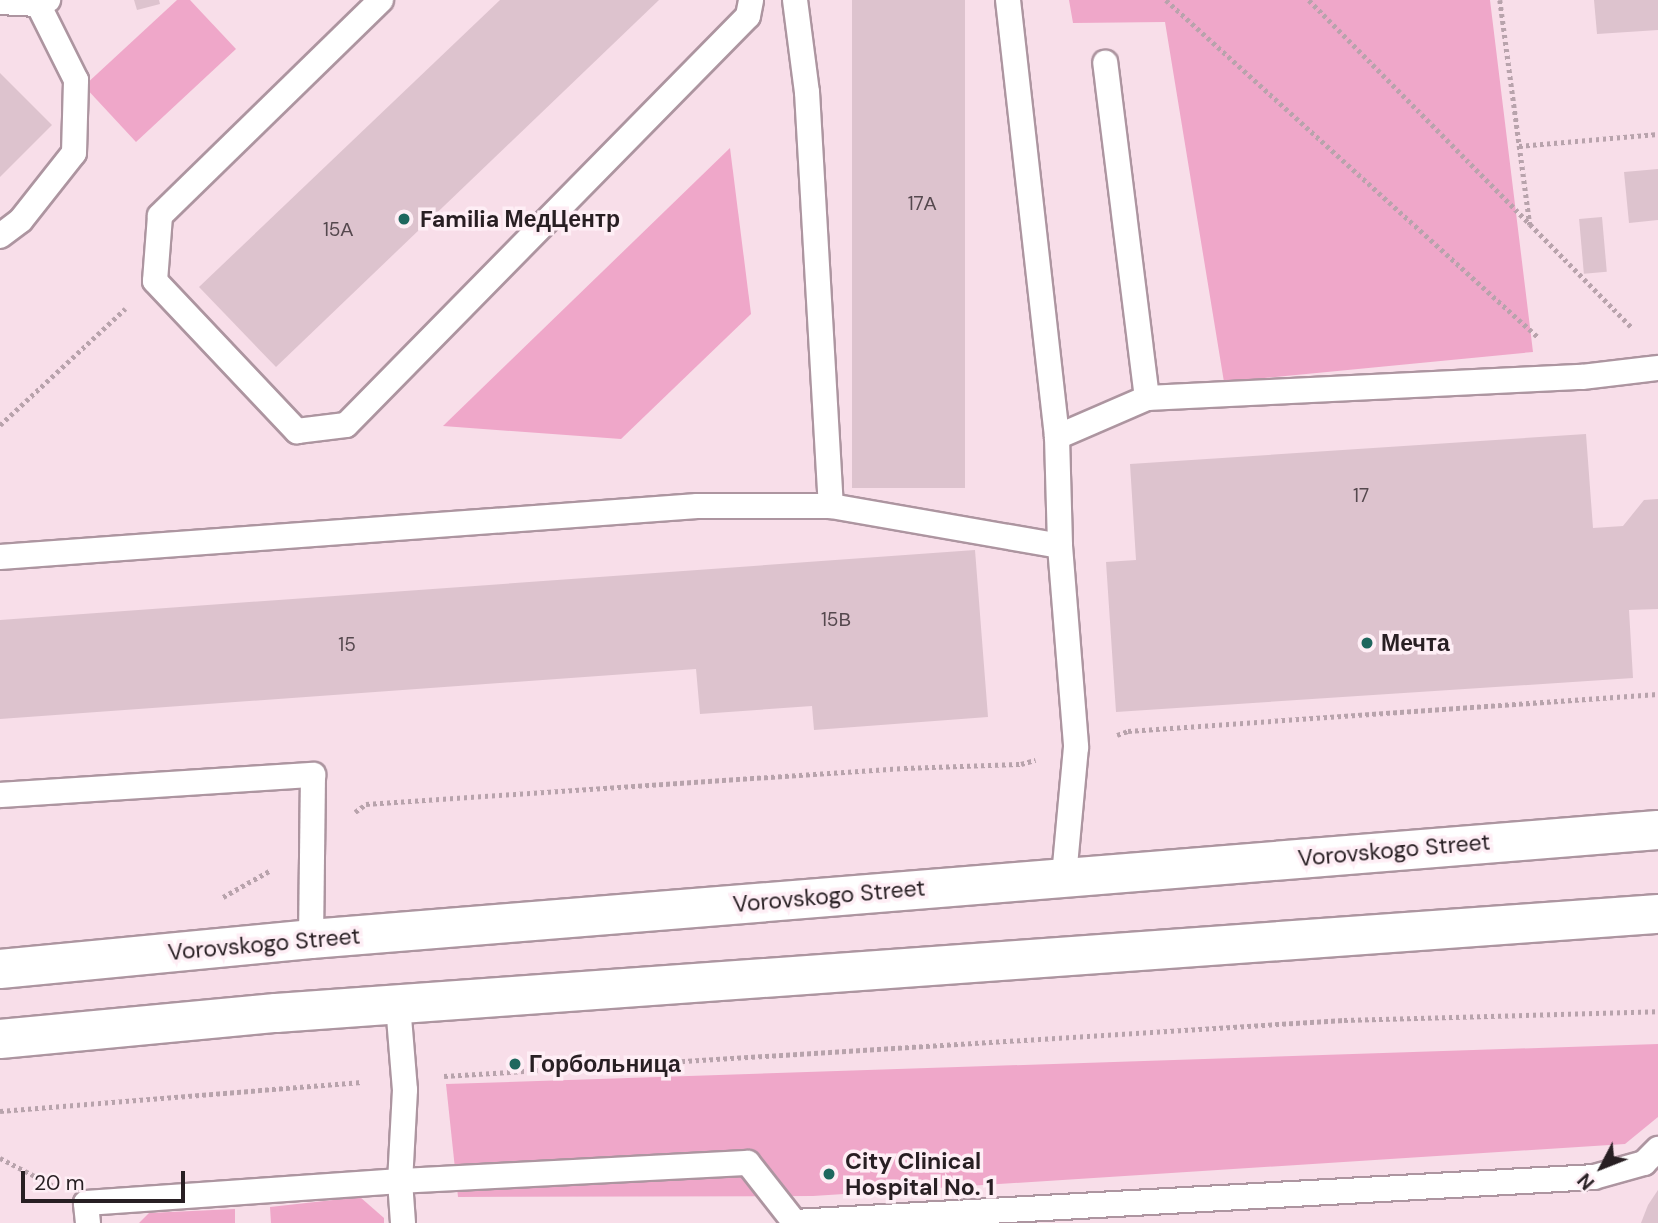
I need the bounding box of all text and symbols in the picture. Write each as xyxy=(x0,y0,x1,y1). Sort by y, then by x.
house number: 17А xyxy=(908,193,936,215)
place label: Familia МедЦентр xyxy=(420,205,620,233)
marker: Familia МедЦентр xyxy=(394,209,414,229)
house number: 15А xyxy=(323,219,353,241)
house number: 17 xyxy=(1353,485,1369,507)
house number: 15В xyxy=(821,609,851,631)
place label: Мечта xyxy=(1381,629,1450,657)
house number: 15 xyxy=(338,634,356,656)
marker: Мечта xyxy=(1359,635,1375,651)
street label: Vorovskogo Street xyxy=(1297,828,1491,872)
street label: Vorovskogo Street xyxy=(732,874,926,918)
street label: Vorovskogo Street xyxy=(167,922,361,966)
place label: Горбольница xyxy=(529,1050,681,1078)
marker: Горбольница xyxy=(507,1056,523,1072)
north arrow xyxy=(1567,1132,1637,1202)
place label: City Clinical Hospital No. 1 xyxy=(845,1147,994,1201)
scale bar xyxy=(24,1156,189,1200)
marker: City Clinical Hospital No. 1 xyxy=(819,1164,839,1184)
text: N xyxy=(1572,1168,1600,1195)
text: 20 m xyxy=(34,1169,85,1197)

